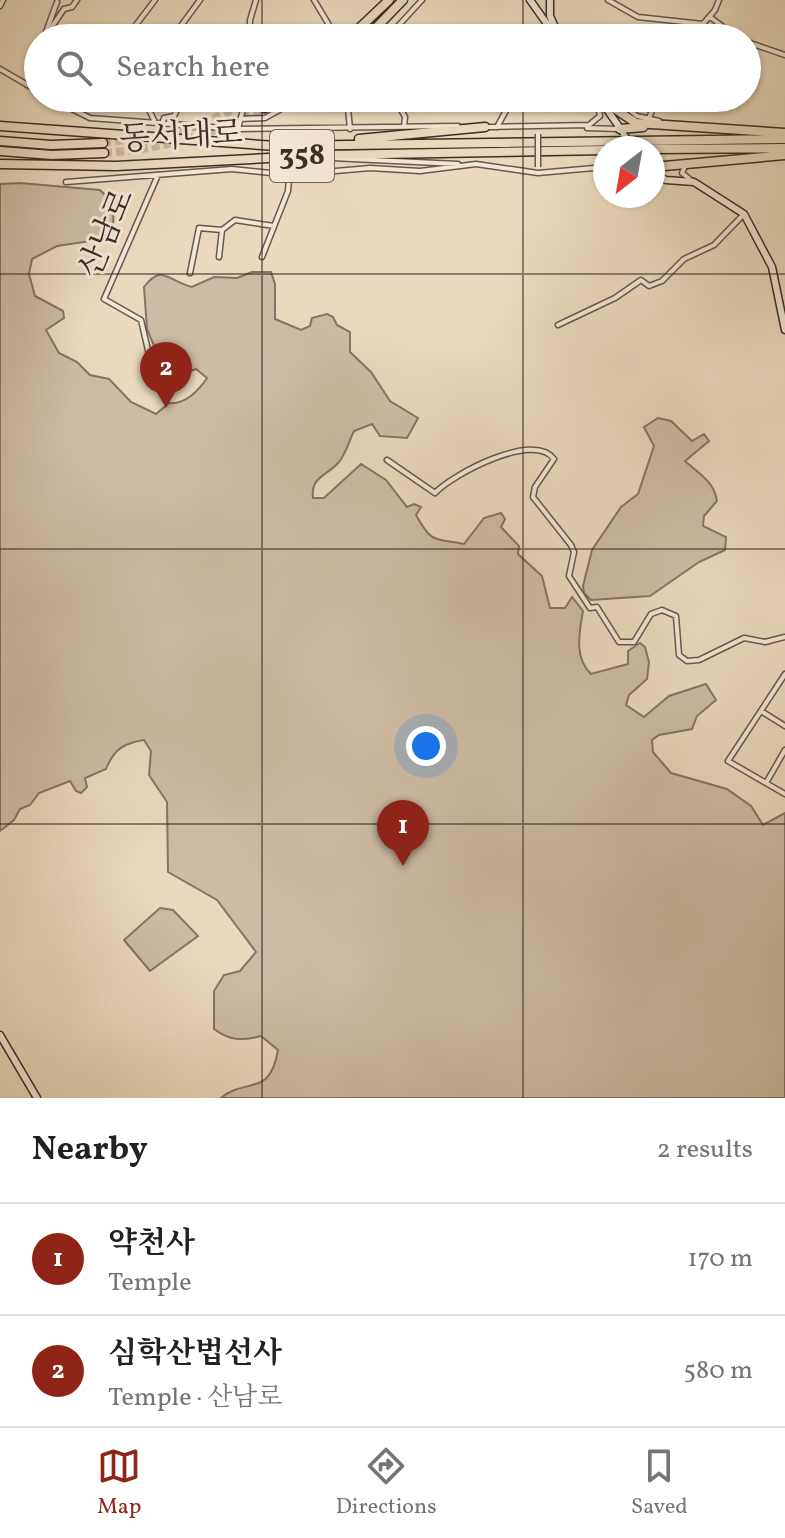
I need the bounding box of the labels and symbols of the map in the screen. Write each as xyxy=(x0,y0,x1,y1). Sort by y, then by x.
street label: 동서대로 xyxy=(118,113,244,163)
road number: 358 xyxy=(270,130,334,182)
north arrow xyxy=(593,136,665,208)
street label: 산남로 xyxy=(70,183,146,285)
pin: 2 xyxy=(140,342,192,408)
your location xyxy=(406,726,446,766)
pin: 1 xyxy=(377,800,429,866)

